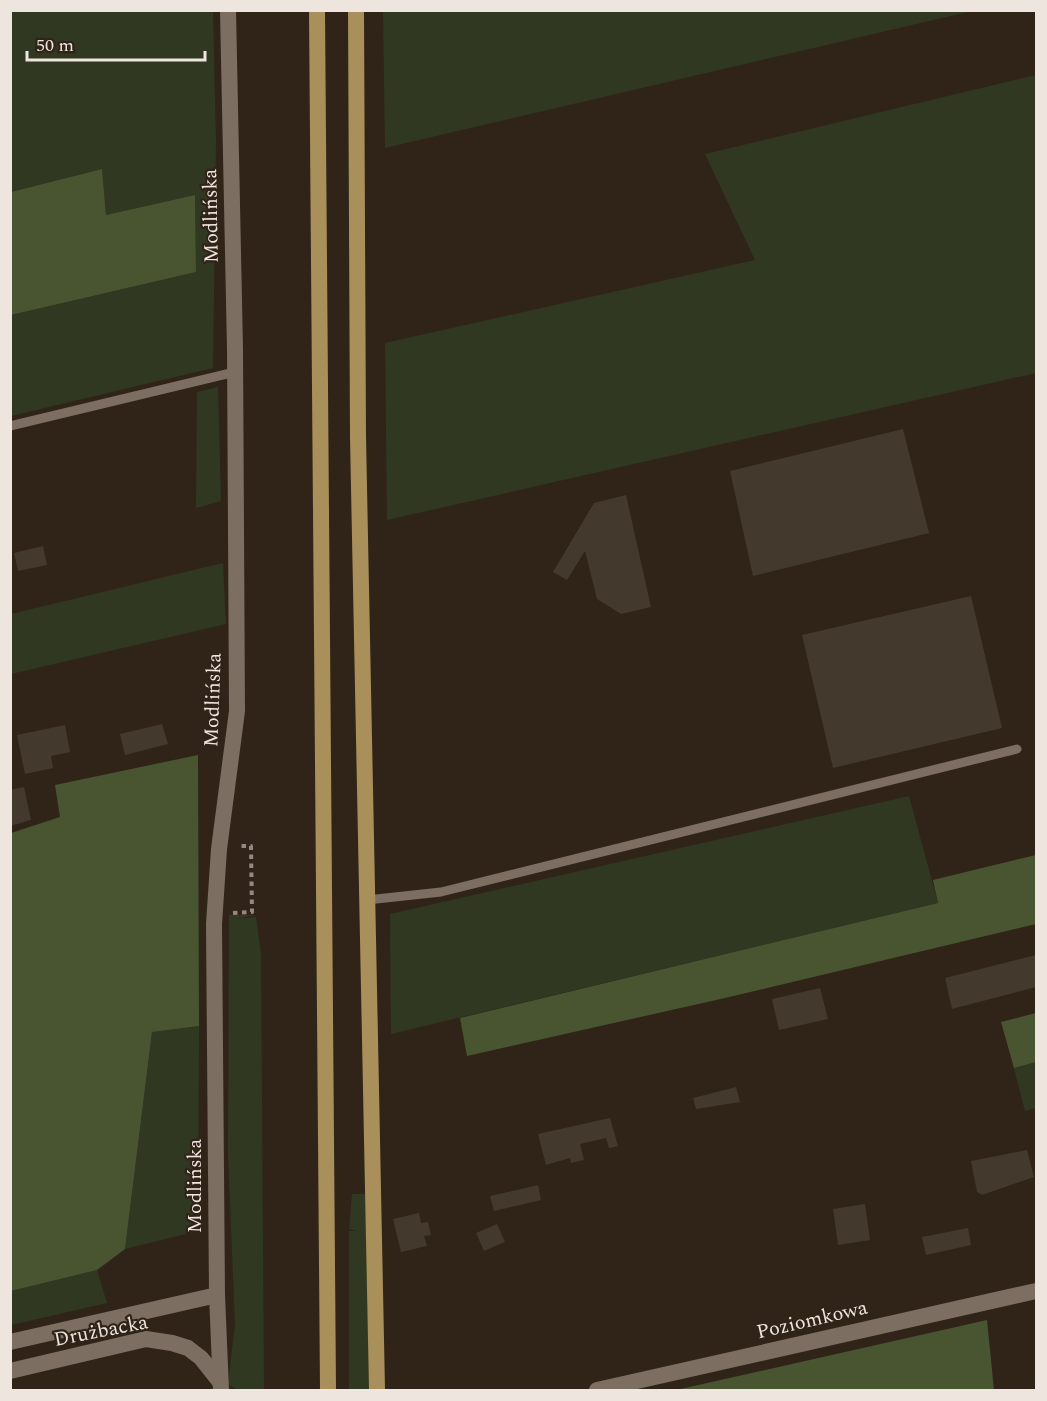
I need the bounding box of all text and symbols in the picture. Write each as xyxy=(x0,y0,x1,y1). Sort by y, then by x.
scale bar xyxy=(27,24,206,62)
text: 50 m xyxy=(36,32,74,59)
street label: Modlińska xyxy=(195,168,227,263)
street label: Modlińska xyxy=(196,652,230,748)
street label: Modlińska xyxy=(180,1139,210,1233)
street label: Poziomkowa xyxy=(753,1293,871,1347)
street label: Drużbacka xyxy=(51,1307,151,1355)

